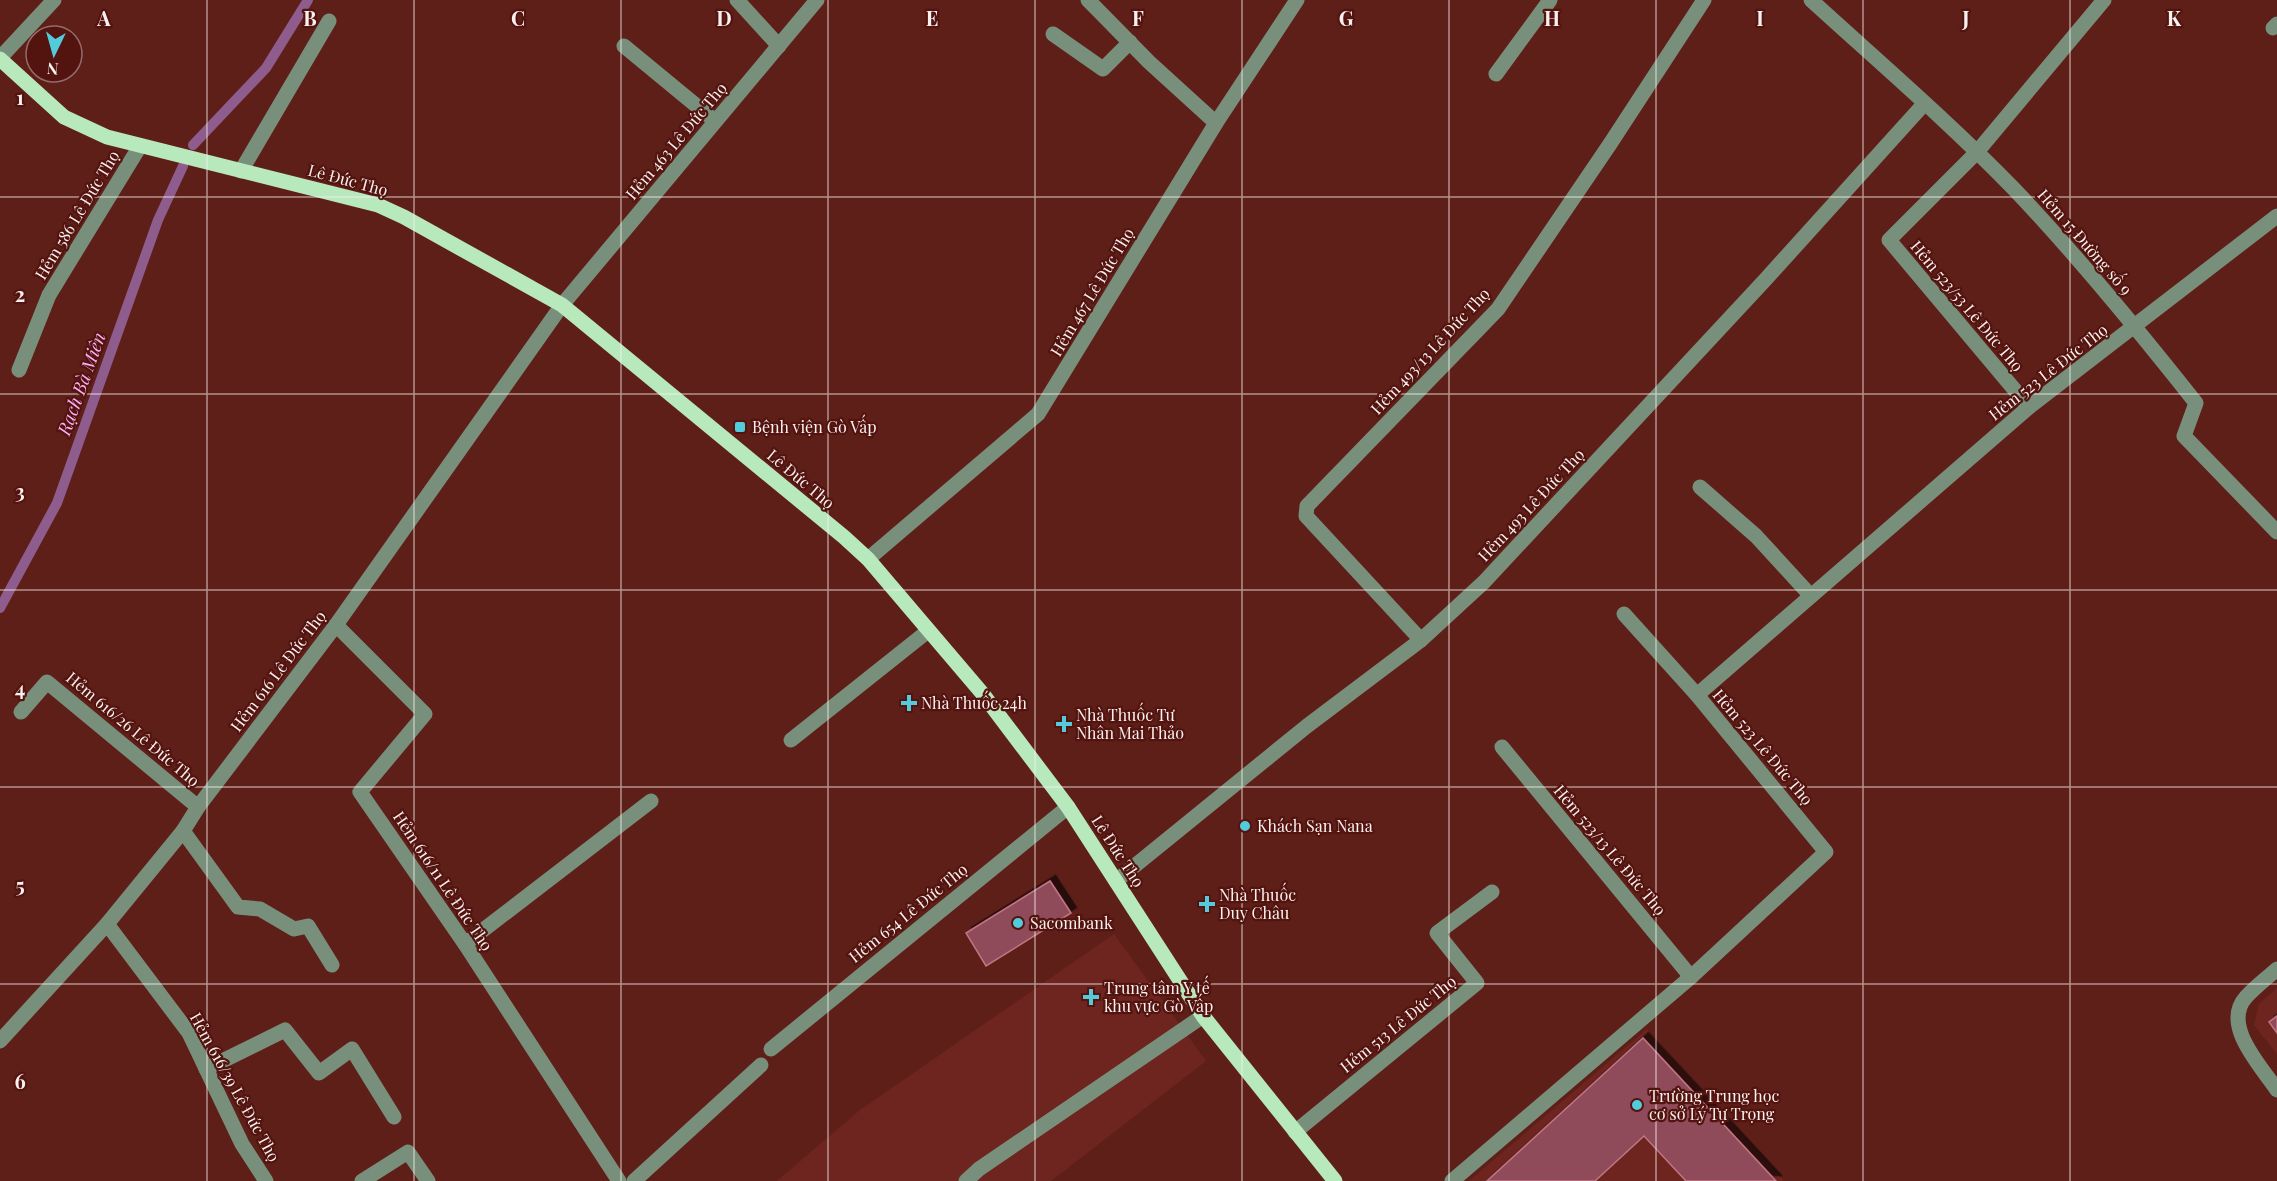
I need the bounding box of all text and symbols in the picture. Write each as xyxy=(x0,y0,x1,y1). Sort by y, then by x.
text: A xyxy=(96,4,111,31)
text: B xyxy=(303,4,317,31)
text: C xyxy=(511,4,525,31)
text: D xyxy=(716,4,732,31)
text: E xyxy=(926,4,938,31)
text: F xyxy=(1132,4,1144,31)
text: G xyxy=(1339,4,1354,31)
text: H xyxy=(1544,4,1560,31)
text: I xyxy=(1756,4,1764,31)
text: J xyxy=(1961,4,1970,31)
text: K xyxy=(2167,4,2182,31)
north arrow xyxy=(24,24,84,84)
text: N xyxy=(46,58,59,80)
street label: Hẻm 463 Lê Đức Thọ xyxy=(620,77,731,204)
text: 1 xyxy=(16,83,24,110)
street label: Hẻm 586 Lê Đức Thọ xyxy=(30,146,124,283)
street label: Lê Đức Thọ xyxy=(306,159,391,200)
street label: Hẻm 15 Đường số 9 xyxy=(2034,183,2139,299)
street label: Hẻm 467 Lê Đức Thọ xyxy=(1045,224,1138,360)
street label: Hẻm 523/53 Lê Đức Thọ xyxy=(1906,236,2029,376)
text: 2 xyxy=(15,280,25,307)
street label: Hẻm 493/13 Lê Đức Thọ xyxy=(1365,283,1494,418)
street label: Hẻm 523 Lê Đức Thọ xyxy=(1984,318,2112,425)
water label: Rạch Bà Miên xyxy=(51,329,111,439)
place label: Bệnh viện Gò Vấp xyxy=(752,414,877,437)
marker: Bệnh viện Gò Vấp xyxy=(733,420,747,434)
street label: Lê Đức Thọ xyxy=(763,444,840,513)
street label: Hẻm 493 Lê Đức Thọ xyxy=(1473,444,1589,565)
text: 3 xyxy=(15,477,25,504)
street label: Hẻm 616 Lê Đức Thọ xyxy=(225,606,330,735)
street label: Hẻm 616/26 Lê Đức Thọ xyxy=(62,667,205,791)
text: 4 xyxy=(15,674,25,701)
street label: Hẻm 523 Lê Đức Thọ xyxy=(1709,684,1818,809)
place label: Nhà Thuốc 24h xyxy=(921,690,1028,713)
marker: Nhà Thuốc 24h xyxy=(902,696,916,710)
place label: Nhà Thuốc Tư Nhân Mai Thảo xyxy=(1076,702,1184,743)
marker: Nhà Thuốc Tư Nhân Mai Thảo xyxy=(1057,717,1071,731)
street label: Hẻm 523/13 Lê Đức Thọ xyxy=(1550,780,1671,919)
street label: Hẻm 616/11 Lê Đức Thọ xyxy=(389,807,498,955)
street label: Lê Đức Thọ xyxy=(1087,811,1150,891)
place label: Khách Sạn Nana xyxy=(1257,815,1373,836)
marker: Khách Sạn Nana xyxy=(1238,819,1252,833)
street label: Hẻm 654 Lê Đức Thọ xyxy=(844,858,971,967)
text: 5 xyxy=(15,871,25,898)
place label: Nhà Thuốc Duy Châu xyxy=(1219,882,1296,923)
marker: Nhà Thuốc Duy Châu xyxy=(1200,897,1214,911)
place label: Sacombank xyxy=(1030,912,1113,933)
marker: Sacombank xyxy=(1011,916,1025,930)
street label: Hẻm 513 Lê Đức Thọ xyxy=(1335,970,1460,1077)
place label: Trung tâm Y tế khu vực Gò Vấp xyxy=(1104,975,1213,1016)
marker: Trung tâm Y tế khu vực Gò Vấp xyxy=(1082,988,1100,1006)
street label: Hẻm 616/39 Lê Đức Thọ xyxy=(186,1009,285,1165)
text: 6 xyxy=(14,1067,26,1094)
place label: Trường Trung học cơ sở Lý Tự Trọng xyxy=(1649,1085,1779,1124)
marker: Trường Trung học cơ sở Lý Tự Trọng xyxy=(1630,1098,1644,1112)

